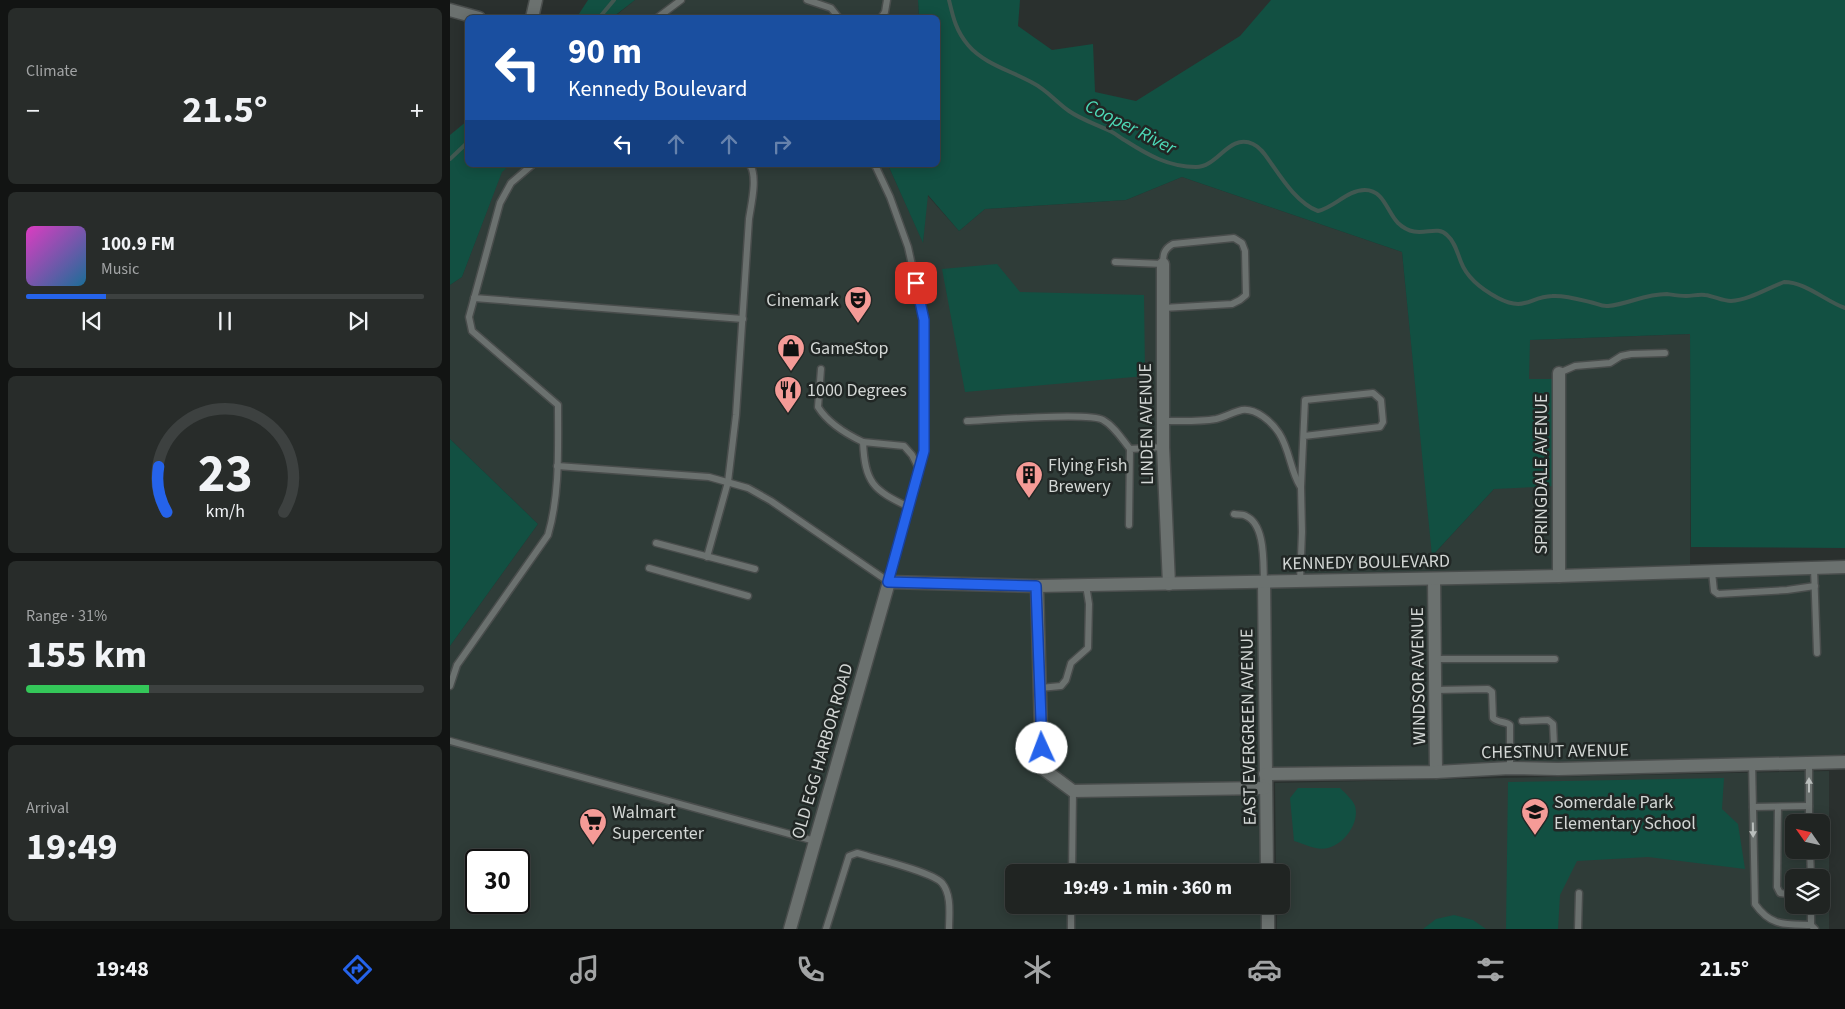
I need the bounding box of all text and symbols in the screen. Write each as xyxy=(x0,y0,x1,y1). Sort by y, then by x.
text: 90 m xyxy=(568,27,642,77)
icon: left xyxy=(485,35,550,100)
text: Climate xyxy=(26,60,77,82)
text: Kennedy Boulevard xyxy=(568,73,747,105)
text: 21.5° xyxy=(182,83,268,137)
text: − xyxy=(26,91,40,131)
text: + xyxy=(410,91,424,131)
water label: Cooper River xyxy=(1080,93,1182,162)
icon: left xyxy=(609,130,637,158)
icon: ahead xyxy=(662,130,690,158)
icon: ahead xyxy=(715,130,743,158)
icon: right xyxy=(768,130,796,158)
text: 100.9 FM xyxy=(101,231,175,258)
text: Music xyxy=(101,258,139,280)
pin xyxy=(895,262,937,304)
icon: arrive xyxy=(902,269,930,297)
theatre icon: Cinemark xyxy=(843,285,873,324)
place label: Cinemark xyxy=(766,288,839,313)
icon: previous xyxy=(78,307,106,335)
icon: pause xyxy=(211,307,239,335)
icon: next xyxy=(344,307,372,335)
shop icon: GameStop xyxy=(776,333,806,372)
place label: GameStop xyxy=(810,336,888,361)
street label: LINDEN AVENUE xyxy=(1133,363,1160,485)
restaurant icon: 1000 Degrees xyxy=(773,375,803,414)
place label: 1000 Degrees xyxy=(807,378,907,403)
street label: SPRINGDALE AVENUE xyxy=(1529,393,1554,555)
text: 23 xyxy=(198,438,252,512)
place label: Flying Fish Brewery xyxy=(1048,453,1128,499)
building icon: Flying Fish Brewery xyxy=(1014,460,1044,499)
text: km/h xyxy=(205,499,245,524)
street label: KENNEDY BOULEVARD xyxy=(1282,549,1450,576)
text: Range · 31% xyxy=(26,605,107,627)
street label: WINDSOR AVENUE xyxy=(1405,607,1432,745)
text: 155 km xyxy=(26,628,147,682)
street label: EAST EVERGREEN AVENUE xyxy=(1234,628,1263,826)
street label: OLD EGG HARBOR ROAD xyxy=(785,660,860,842)
position arrow xyxy=(1015,721,1067,773)
street label: CHESTNUT AVENUE xyxy=(1481,738,1629,765)
one-way arrow xyxy=(1805,776,1813,792)
place label: Somerdale Park Elementary School xyxy=(1554,790,1696,836)
text: Arrival xyxy=(26,797,69,819)
school or university icon: Somerdale Park Elementary School xyxy=(1520,797,1550,836)
place label: Walmart Supercenter xyxy=(612,800,705,846)
supermarket icon: Walmart Supercenter xyxy=(578,807,608,846)
north arrow xyxy=(1785,814,1830,859)
map controls xyxy=(1785,814,1830,914)
text: 19:49 xyxy=(26,820,118,874)
one-way arrow xyxy=(1750,822,1758,838)
speed limit sign: 30 xyxy=(465,849,530,914)
button: layers xyxy=(1785,869,1830,914)
text: 19:49 · 1 min · 360 m xyxy=(1063,875,1232,902)
icon: directions xyxy=(340,952,375,987)
icon: music xyxy=(567,952,602,987)
icon: phone xyxy=(793,952,828,987)
icon: climate xyxy=(1020,952,1055,987)
icon: car xyxy=(1247,952,1282,987)
icon: filters xyxy=(1473,952,1508,987)
text: 19:48 xyxy=(96,953,149,985)
text: 21.5° xyxy=(1700,953,1749,985)

